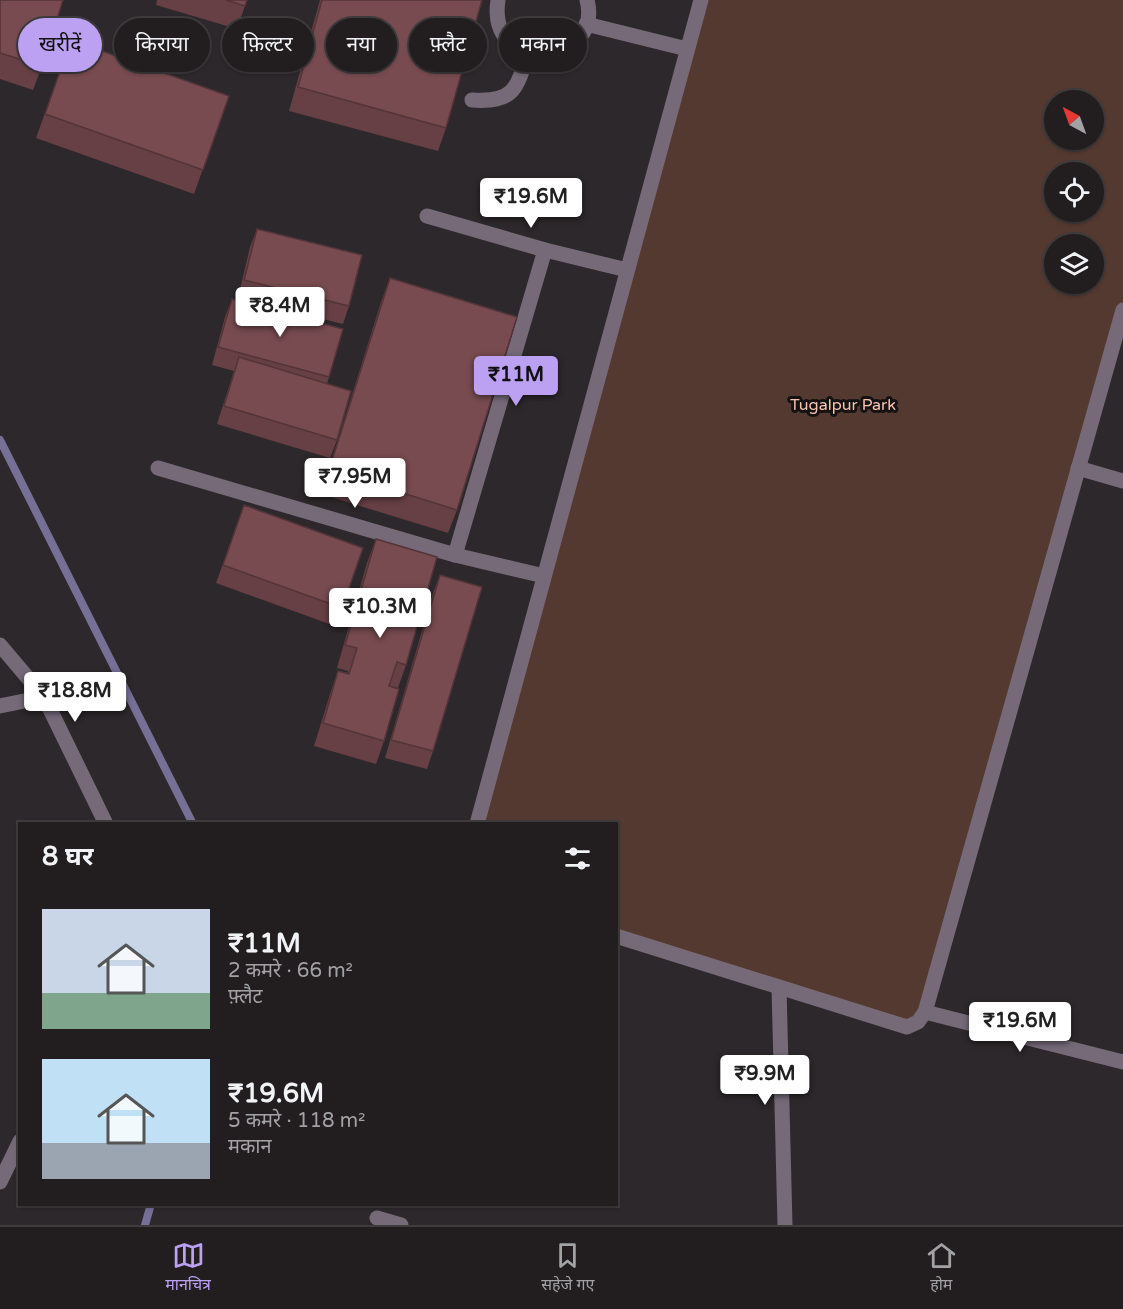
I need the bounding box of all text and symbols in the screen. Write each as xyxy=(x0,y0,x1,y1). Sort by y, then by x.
chip: खरीदें xyxy=(18,18,102,72)
chip: किराया xyxy=(114,18,210,72)
chip: फ़िल्टर xyxy=(222,18,314,72)
chip: नया xyxy=(326,18,397,72)
chip: फ़्लैट xyxy=(409,18,487,72)
chip: मकान xyxy=(499,18,587,72)
north arrow xyxy=(1044,90,1104,150)
map controls xyxy=(1044,90,1104,294)
button: locate xyxy=(1044,162,1104,222)
pin: ₹19.6M xyxy=(482,178,580,229)
text: ₹19.6M xyxy=(494,185,568,209)
button: layers xyxy=(1044,234,1104,294)
pin: ₹8.4M xyxy=(238,287,322,338)
text: ₹8.4M xyxy=(250,294,310,318)
pin: ₹11M xyxy=(480,356,552,407)
text: ₹11M xyxy=(488,363,544,387)
park label: Tugalpur Park xyxy=(790,395,896,415)
pin: ₹7.95M xyxy=(306,458,404,509)
text: ₹7.95M xyxy=(319,465,391,489)
pin: ₹10.3M xyxy=(331,588,429,639)
text: ₹10.3M xyxy=(343,595,417,619)
pin: ₹18.8M xyxy=(26,672,124,723)
text: ₹18.8M xyxy=(38,679,112,703)
text: 8 घर xyxy=(42,841,93,872)
icon: filters xyxy=(561,842,594,875)
text: ₹11M xyxy=(228,928,301,959)
icon: home xyxy=(90,933,162,1005)
text: 2 कमरे · 66 m² xyxy=(228,959,353,983)
text: फ़्लैट xyxy=(228,985,263,1009)
pin: ₹19.6M xyxy=(971,1002,1069,1053)
text: ₹19.6M xyxy=(983,1009,1057,1033)
pin: ₹9.9M xyxy=(723,1055,807,1106)
text: ₹9.9M xyxy=(734,1062,796,1086)
text: ₹19.6M xyxy=(228,1078,324,1109)
icon: home xyxy=(90,1083,162,1155)
text: 5 कमरे · 118 m² xyxy=(228,1109,366,1133)
text: मकान xyxy=(228,1135,272,1159)
tab: मानचित्र xyxy=(165,1239,211,1297)
tab: सहेजे गए xyxy=(541,1239,594,1297)
tab: होम xyxy=(925,1239,958,1297)

